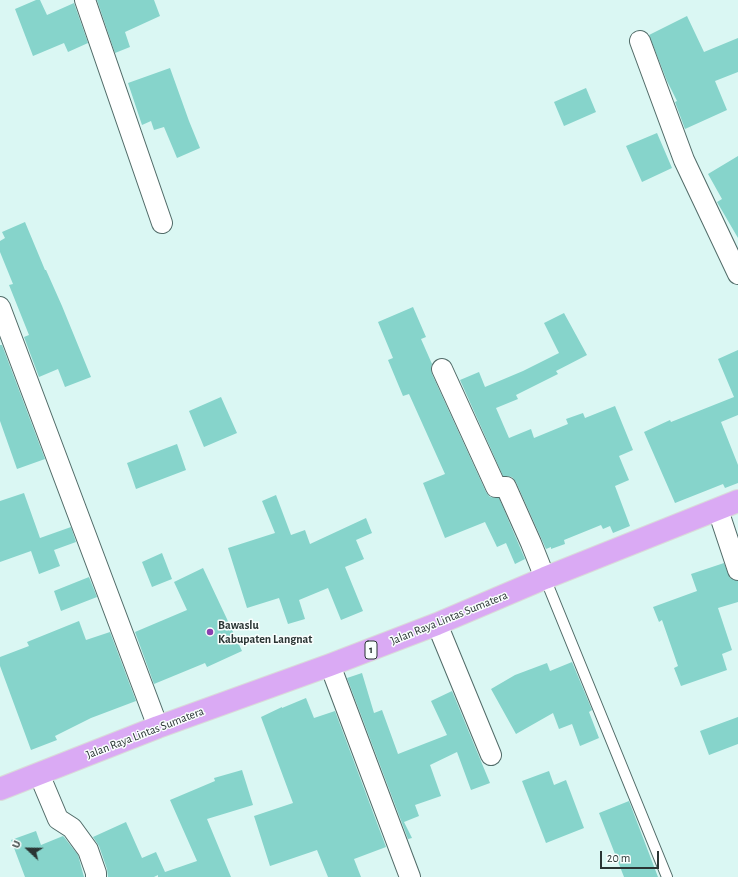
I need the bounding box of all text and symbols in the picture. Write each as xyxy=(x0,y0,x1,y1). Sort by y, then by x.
street label: Jalan Raya Lintas Sumatera xyxy=(388,588,510,648)
place label: Bawaslu Kabupaten Langnat xyxy=(218,618,312,646)
marker: Bawaslu Kabupaten Langnat xyxy=(205,627,215,637)
road number: 1 xyxy=(365,641,377,659)
street label: Jalan Raya Lintas Sumatera xyxy=(84,704,206,762)
north arrow xyxy=(8,829,48,869)
text: U xyxy=(10,839,23,850)
scale bar xyxy=(602,843,661,869)
text: 20 m xyxy=(607,852,630,864)

